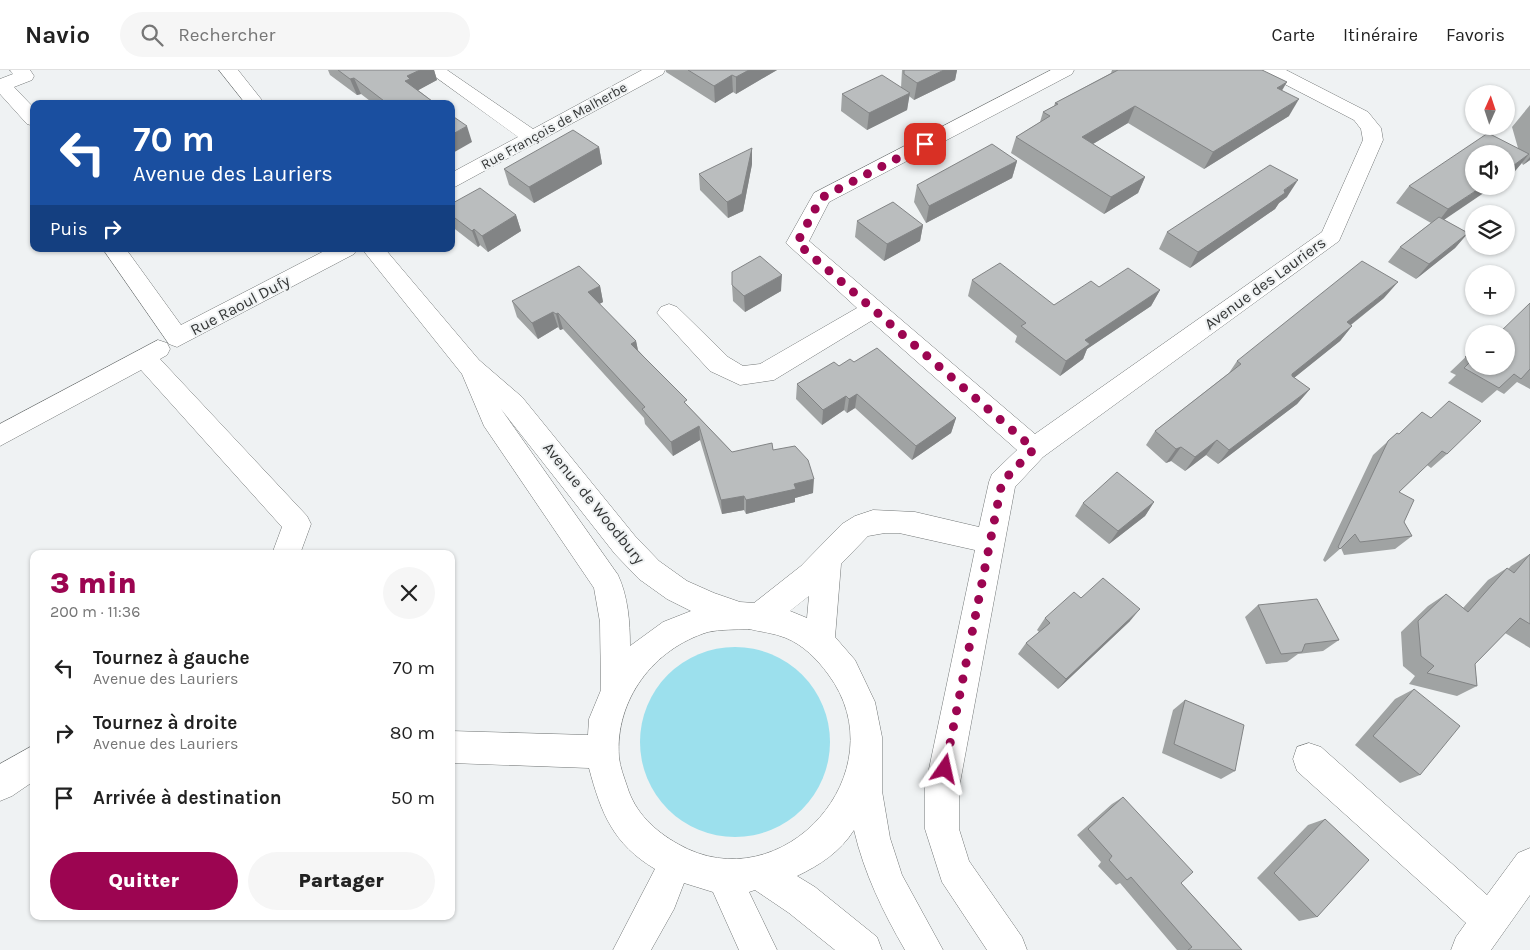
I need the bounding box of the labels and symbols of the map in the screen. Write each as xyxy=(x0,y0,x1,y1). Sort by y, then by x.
street label: Rue François de Malherbe xyxy=(478,79,630,173)
north arrow xyxy=(1465,85,1515,135)
pin xyxy=(904,123,946,165)
street label: Avenue des Lauriers xyxy=(1201,233,1329,333)
street label: Rue Raoul Dufy xyxy=(187,271,294,339)
street label: Avenue de Woodbury xyxy=(539,438,649,568)
position arrow xyxy=(918,742,970,794)

